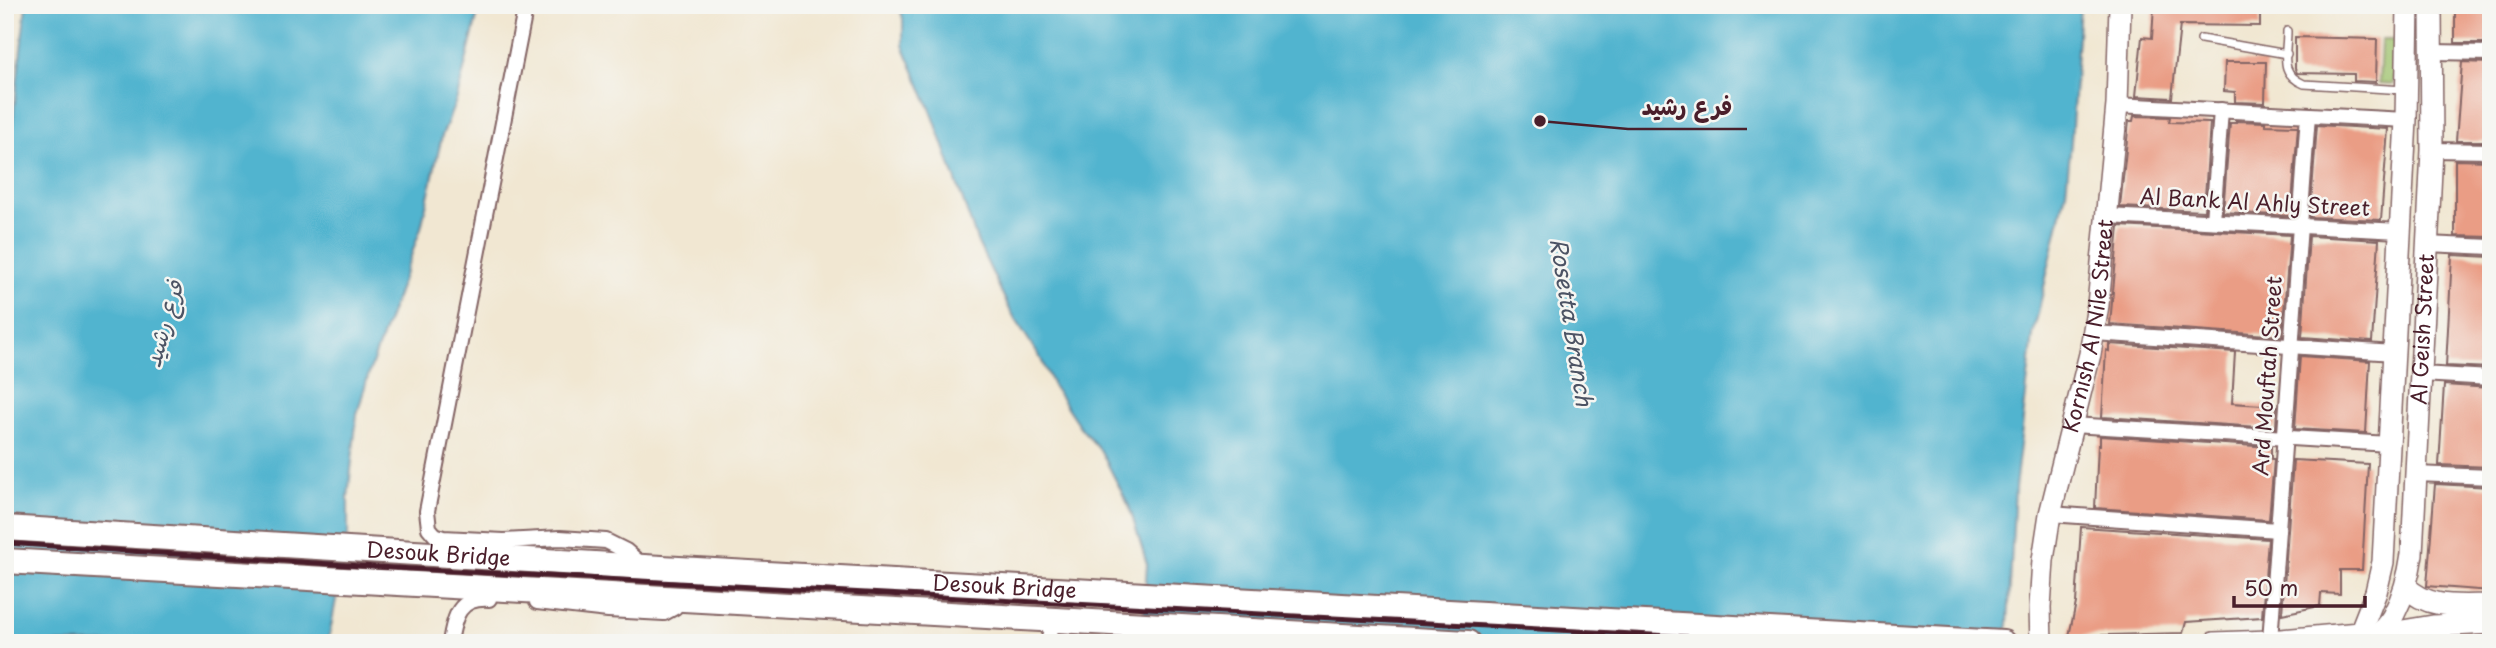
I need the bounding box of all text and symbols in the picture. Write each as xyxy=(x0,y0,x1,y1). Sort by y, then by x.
callout: فرع رشيد xyxy=(1628,85,1747,129)
text: فرع رشيد xyxy=(1642,88,1732,123)
street label: Al Bank Al Ahly Street xyxy=(2139,179,2371,223)
street label: Kornish Al Nile Street xyxy=(2053,218,2120,436)
water label: Rosetta Branch xyxy=(1542,235,1603,409)
street label: Al Geish Street xyxy=(2401,253,2441,405)
water label: فرع رشيد xyxy=(134,275,193,371)
street label: Ard Mouftah Street xyxy=(2243,275,2289,477)
street label: Desouk Bridge xyxy=(365,532,512,573)
scale bar xyxy=(2234,564,2365,608)
street label: Desouk Bridge xyxy=(931,565,1078,605)
text: 50 m xyxy=(2244,571,2298,603)

